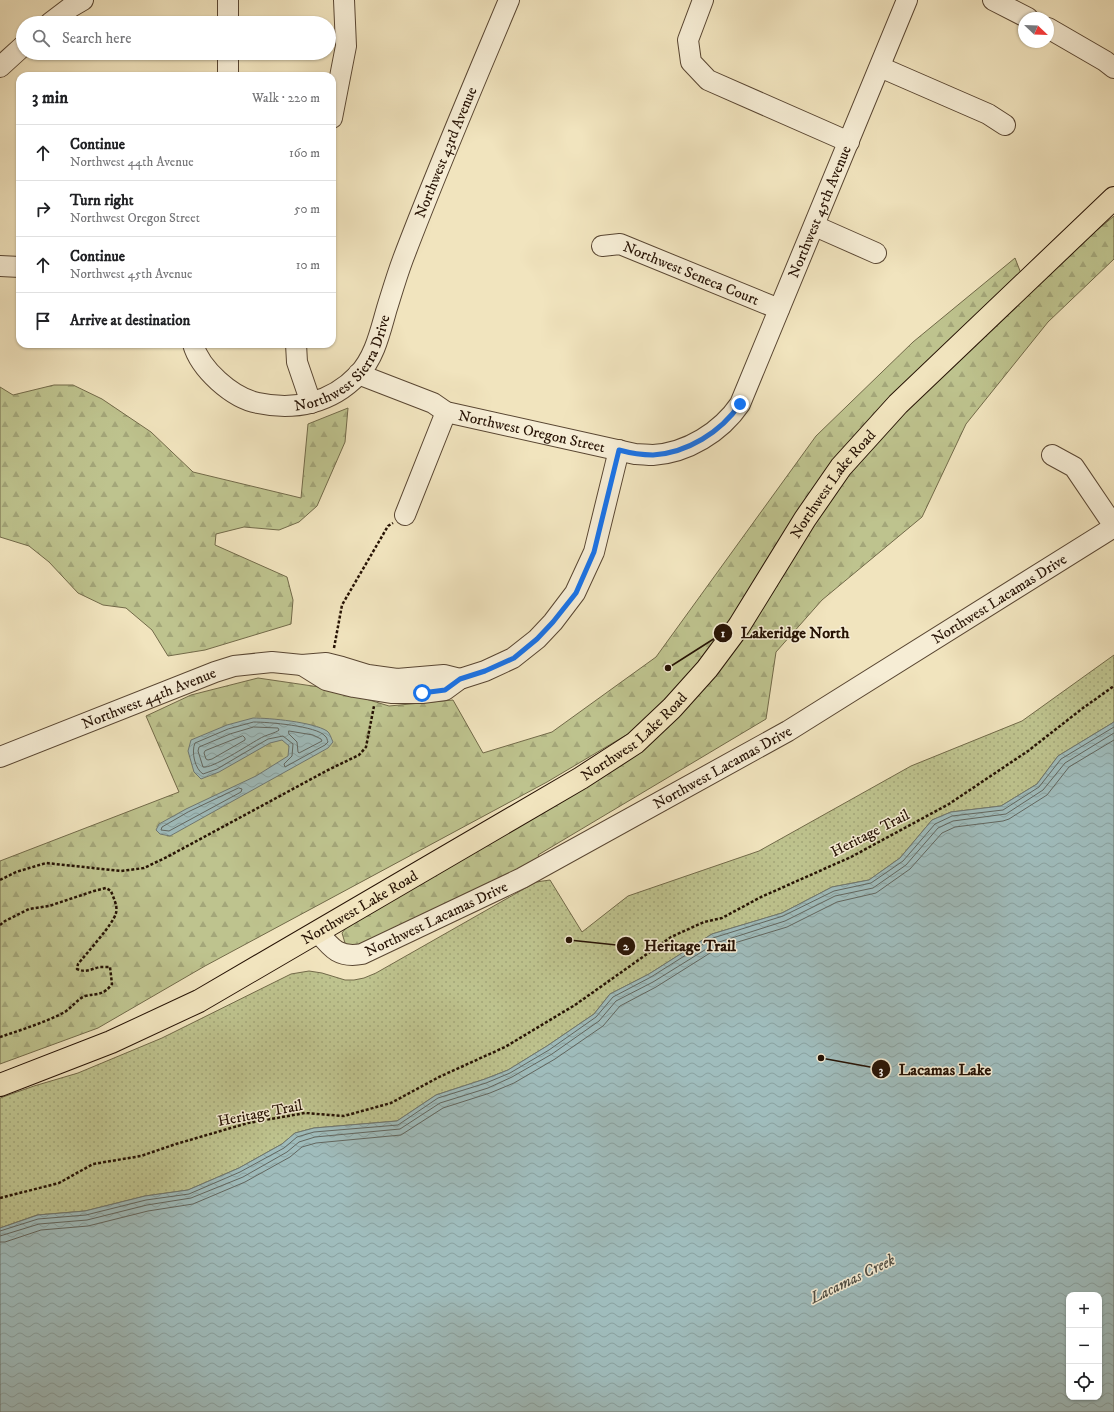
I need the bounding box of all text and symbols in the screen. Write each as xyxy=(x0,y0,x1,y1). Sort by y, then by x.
north arrow xyxy=(1018,12,1054,48)
search box xyxy=(16,16,336,60)
icon: search xyxy=(30,27,52,49)
text: Search here xyxy=(62,29,131,48)
street label: Northwest 43rd Avenue xyxy=(411,84,481,221)
text: 3 min xyxy=(32,87,68,109)
text: Walk · 220 m xyxy=(252,90,320,106)
text: Continue xyxy=(70,135,125,154)
icon: ahead xyxy=(32,142,54,164)
street label: Northwest 45th Avenue xyxy=(784,143,856,281)
text: 160 m xyxy=(289,145,320,161)
text: Northwest 44th Avenue xyxy=(70,154,194,170)
text: Turn right xyxy=(70,191,133,210)
icon: right xyxy=(32,198,54,220)
text: 50 m xyxy=(294,201,320,217)
text: Northwest Oregon Street xyxy=(70,210,200,226)
street label: Northwest Seneca Court xyxy=(620,237,762,310)
text: Continue xyxy=(70,247,125,266)
icon: ahead xyxy=(32,254,54,276)
text: 10 m xyxy=(296,257,320,273)
text: Northwest 45th Avenue xyxy=(70,266,193,282)
icon: arrive xyxy=(32,310,54,332)
text: Arrive at destination xyxy=(70,311,190,330)
street label: Northwest Sierra Drive xyxy=(293,313,395,416)
route end xyxy=(731,395,749,413)
street label: Northwest Oregon Street xyxy=(456,406,607,457)
street label: Northwest Lake Road xyxy=(786,426,880,542)
street label: Northwest Lacamas Drive xyxy=(928,550,1071,649)
callout: Lakeridge North xyxy=(713,619,858,647)
text: Lakeridge North xyxy=(741,623,850,643)
text: 1 xyxy=(721,626,726,641)
street label: Northwest 44th Avenue xyxy=(79,664,219,734)
route start xyxy=(413,684,431,702)
street label: Northwest Lake Road xyxy=(578,688,692,785)
street label: Northwest Lacamas Drive xyxy=(650,722,795,814)
street label: Heritage Trail xyxy=(828,805,913,861)
street label: Northwest Lake Road xyxy=(298,866,422,949)
street label: Northwest Lacamas Drive xyxy=(362,877,511,961)
callout: Heritage Trail xyxy=(616,932,744,960)
text: Heritage Trail xyxy=(644,936,737,956)
text: 2 xyxy=(623,939,630,954)
callout: Lacamas Lake xyxy=(871,1055,999,1083)
text: Lacamas Lake xyxy=(899,1060,992,1080)
text: 3 xyxy=(879,1063,884,1078)
street label: Heritage Trail xyxy=(216,1096,305,1131)
water label: Lacamas Creek xyxy=(806,1250,899,1309)
map controls xyxy=(1066,1292,1102,1400)
button: + xyxy=(1066,1292,1102,1328)
button: − xyxy=(1066,1328,1102,1364)
button: locate xyxy=(1066,1364,1102,1400)

